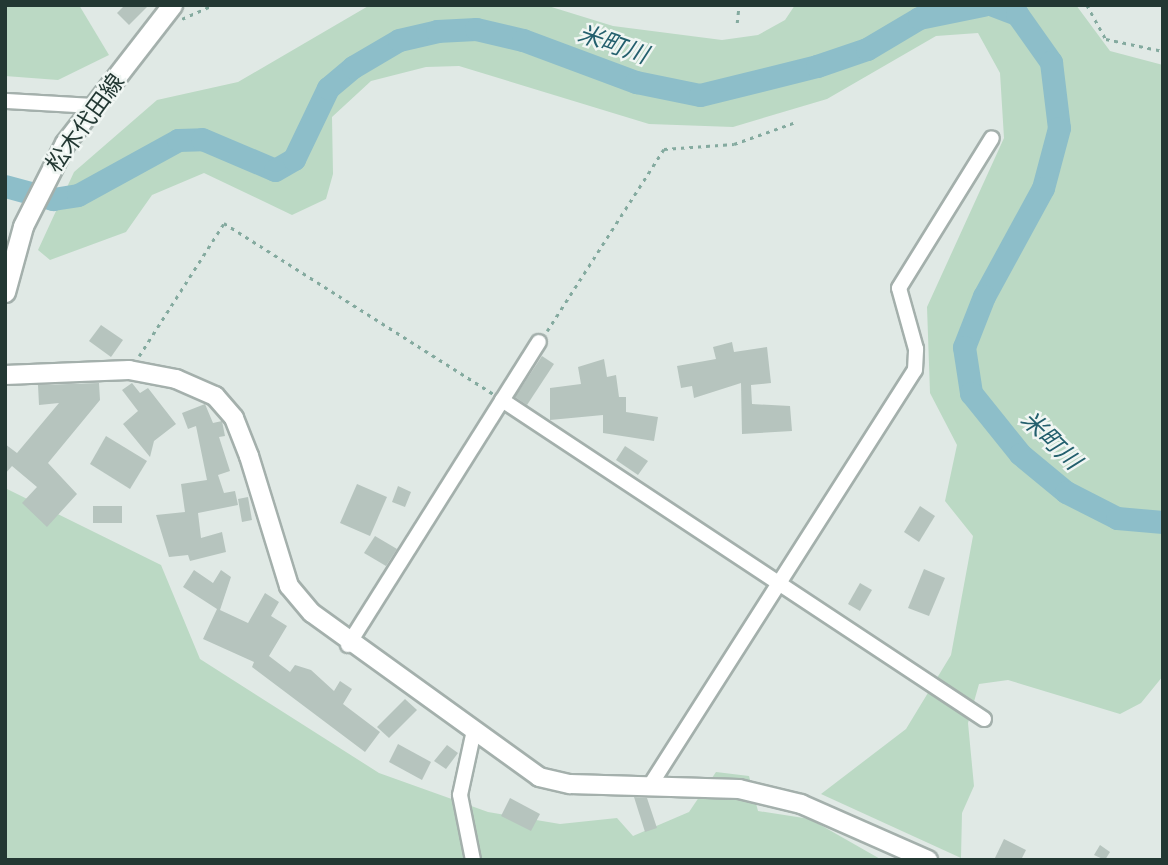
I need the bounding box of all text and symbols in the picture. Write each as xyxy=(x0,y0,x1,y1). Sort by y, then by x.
water label: 米町川 xyxy=(574,19,652,69)
street label: 松木代田線 xyxy=(40,68,130,178)
water label: 米町川 xyxy=(1015,405,1087,475)

